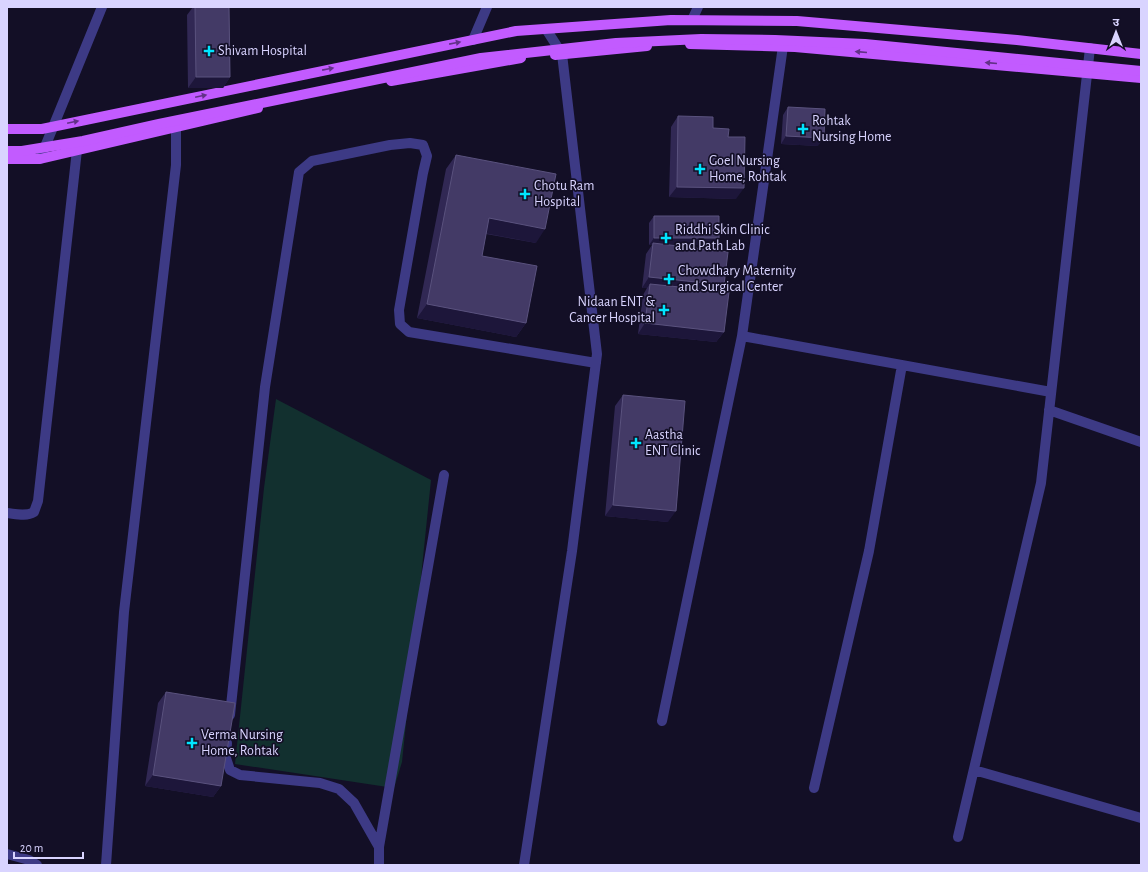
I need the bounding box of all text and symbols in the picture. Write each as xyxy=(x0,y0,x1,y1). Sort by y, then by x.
north arrow xyxy=(1096,12,1136,52)
text: उ xyxy=(1113,17,1120,28)
one-way arrow xyxy=(449,40,461,46)
place label: Shivam Hospital xyxy=(218,44,307,58)
marker: Shivam Hospital xyxy=(203,45,215,57)
one-way arrow xyxy=(855,49,867,56)
one-way arrow xyxy=(985,60,997,67)
one-way arrow xyxy=(322,66,334,72)
one-way arrow xyxy=(194,92,207,98)
place label: Rohtak Nursing Home xyxy=(812,114,892,144)
one-way arrow xyxy=(67,119,79,125)
marker: Rohtak Nursing Home xyxy=(797,123,809,135)
place label: Goel Nursing Home, Rohtak xyxy=(709,154,787,184)
marker: Goel Nursing Home, Rohtak xyxy=(694,163,706,175)
place label: Chotu Ram Hospital xyxy=(534,179,594,209)
marker: Chotu Ram Hospital xyxy=(519,188,531,200)
place label: Riddhi Skin Clinic and Path Lab xyxy=(675,223,770,253)
marker: Riddhi Skin Clinic and Path Lab xyxy=(660,232,672,244)
place label: Chowdhary Maternity and Surgical Center xyxy=(678,264,796,294)
marker: Chowdhary Maternity and Surgical Center xyxy=(663,273,675,285)
place label: Nidaan ENT & Cancer Hospital xyxy=(569,295,655,325)
marker: Nidaan ENT & Cancer Hospital xyxy=(658,304,670,316)
place label: Aastha ENT Clinic xyxy=(645,428,701,458)
marker: Aastha ENT Clinic xyxy=(630,437,642,449)
place label: Verma Nursing Home, Rohtak xyxy=(201,728,283,758)
marker: Verma Nursing Home, Rohtak xyxy=(186,737,198,749)
scale bar xyxy=(14,834,83,860)
text: 20 m xyxy=(20,842,43,854)

